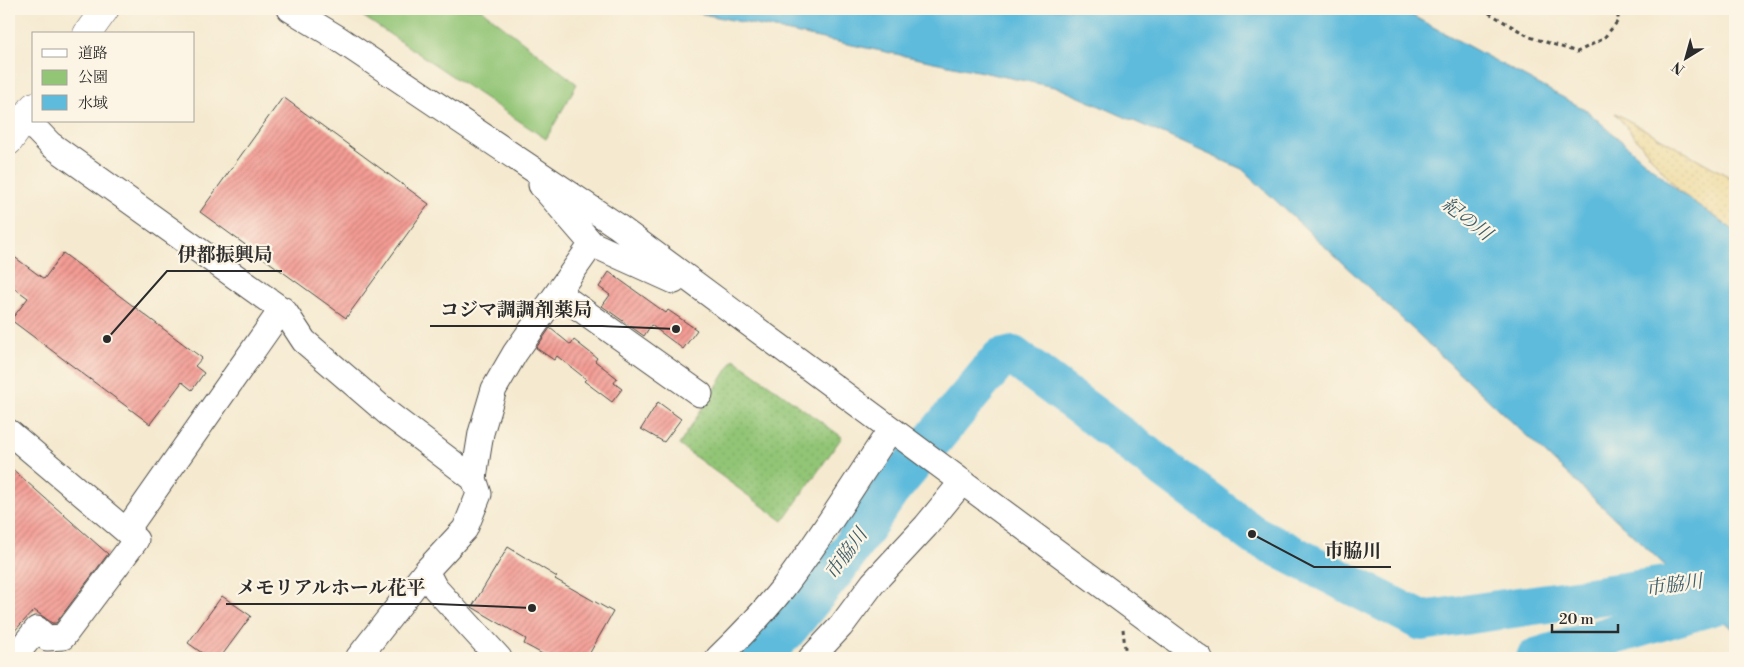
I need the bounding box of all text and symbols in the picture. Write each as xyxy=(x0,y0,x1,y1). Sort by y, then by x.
legend xyxy=(32,32,195,122)
north arrow xyxy=(1662,32,1712,82)
text: 道路 xyxy=(78,44,108,63)
text: N xyxy=(1669,57,1689,78)
text: 公園 xyxy=(78,68,108,87)
text: 水域 xyxy=(78,94,108,113)
water label: 紀の川 xyxy=(1437,192,1498,247)
callout: 伊都振興局 xyxy=(167,237,282,271)
text: 伊都振興局 xyxy=(177,243,273,267)
callout: コジマ調調剤薬局 xyxy=(430,292,602,326)
text: コジマ調調剤薬局 xyxy=(440,298,592,322)
water label: 市脇川 xyxy=(820,522,874,584)
callout: 市脇川 xyxy=(1314,533,1391,567)
text: 市脇川 xyxy=(1324,539,1382,563)
water label: 市脇川 xyxy=(1644,569,1706,601)
callout: メモリアルホール花平 xyxy=(226,570,436,604)
text: メモリアルホール花平 xyxy=(237,576,425,600)
scale bar xyxy=(1552,602,1618,634)
text: 20 m xyxy=(1559,610,1594,629)

